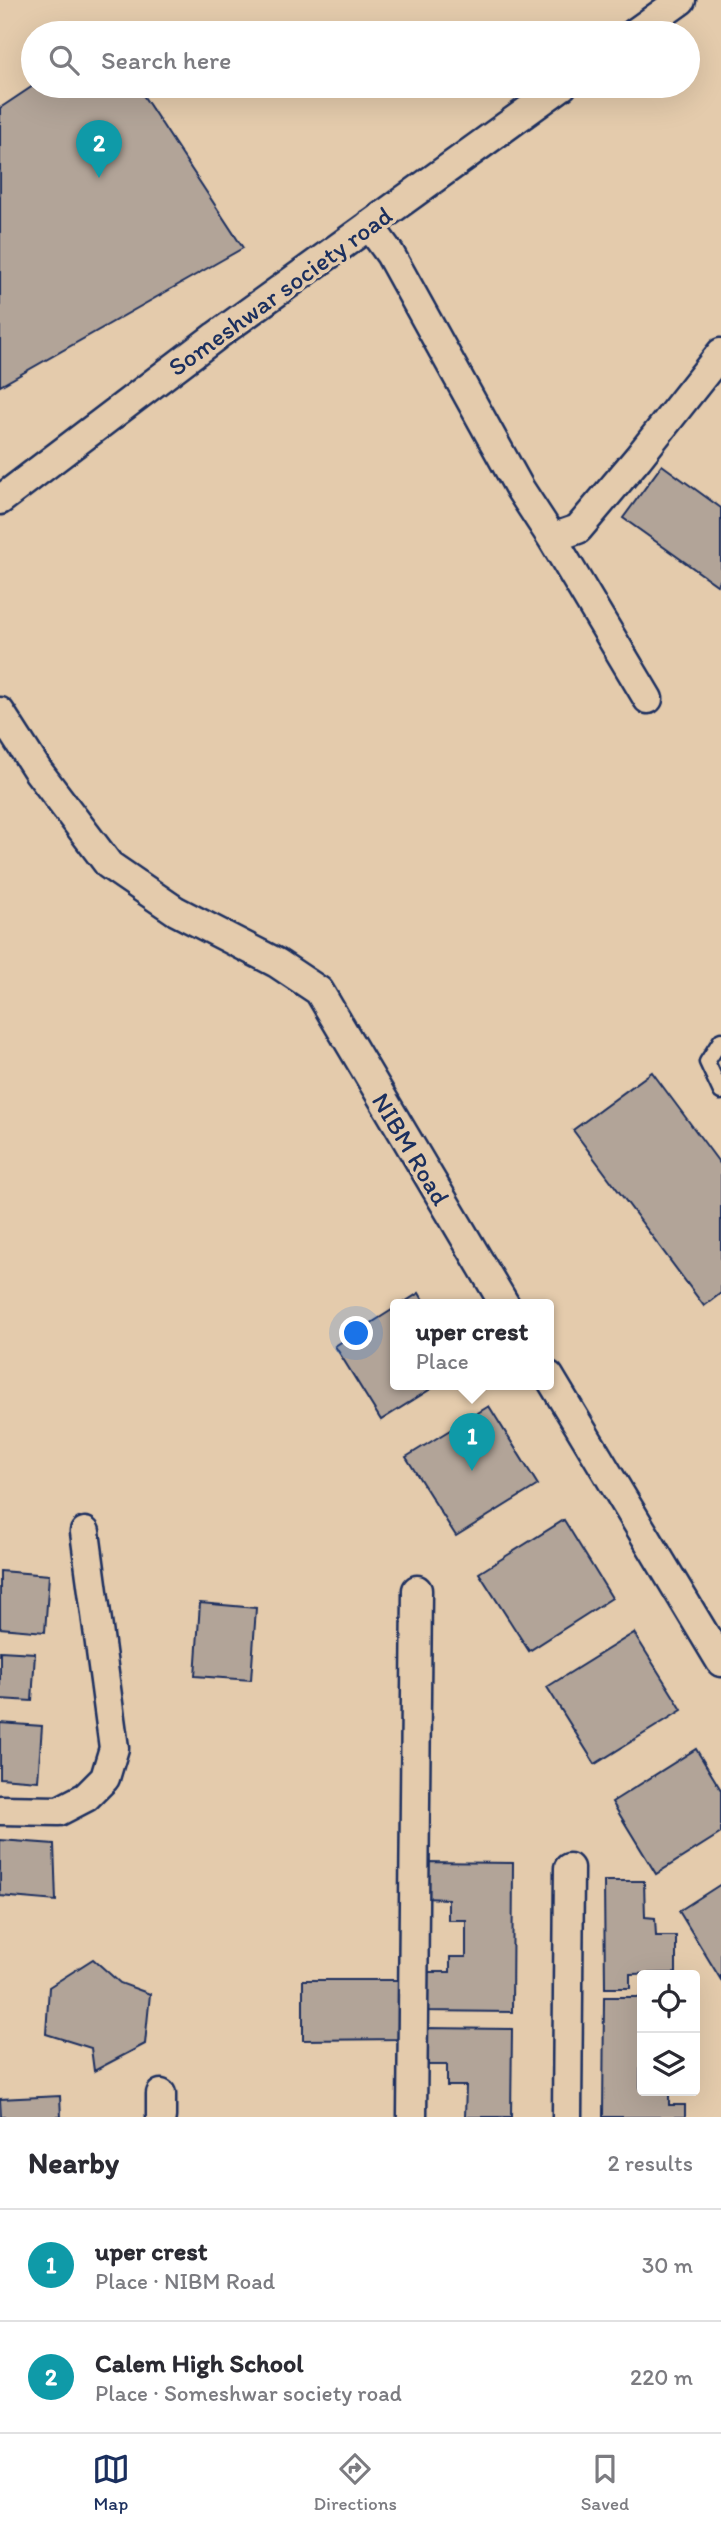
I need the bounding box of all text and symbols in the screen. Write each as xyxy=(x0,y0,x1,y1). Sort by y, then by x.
search box xyxy=(21,21,700,98)
icon: search xyxy=(45,41,83,79)
text: Search here xyxy=(101,44,231,76)
pin: 2 xyxy=(76,120,122,178)
street label: Someshwar society road xyxy=(162,199,398,383)
street label: NIBM Road xyxy=(365,1087,457,1212)
popup xyxy=(390,1299,554,1390)
text: uper crest xyxy=(416,1315,528,1347)
your location xyxy=(339,1316,373,1350)
text: Place xyxy=(416,1347,469,1375)
pin: 1 xyxy=(449,1413,495,1471)
map controls xyxy=(637,1970,700,2096)
button: locate xyxy=(637,1970,700,2033)
button: layers xyxy=(637,2033,700,2096)
text: Nearby xyxy=(28,2144,119,2181)
text: 2 results xyxy=(607,2149,693,2177)
text: uper crest xyxy=(95,2235,208,2267)
text: 1 xyxy=(46,2251,56,2279)
text: 30 m xyxy=(642,2251,693,2279)
text: Place · NIBM Road xyxy=(95,2267,275,2295)
text: Calem High School xyxy=(95,2347,304,2379)
text: 2 xyxy=(45,2363,57,2391)
text: 220 m xyxy=(630,2363,693,2391)
text: Place · Someshwar society road xyxy=(95,2379,402,2407)
tab: Map xyxy=(92,2450,130,2515)
tab: Directions xyxy=(313,2450,397,2515)
tab: Saved xyxy=(581,2450,629,2515)

